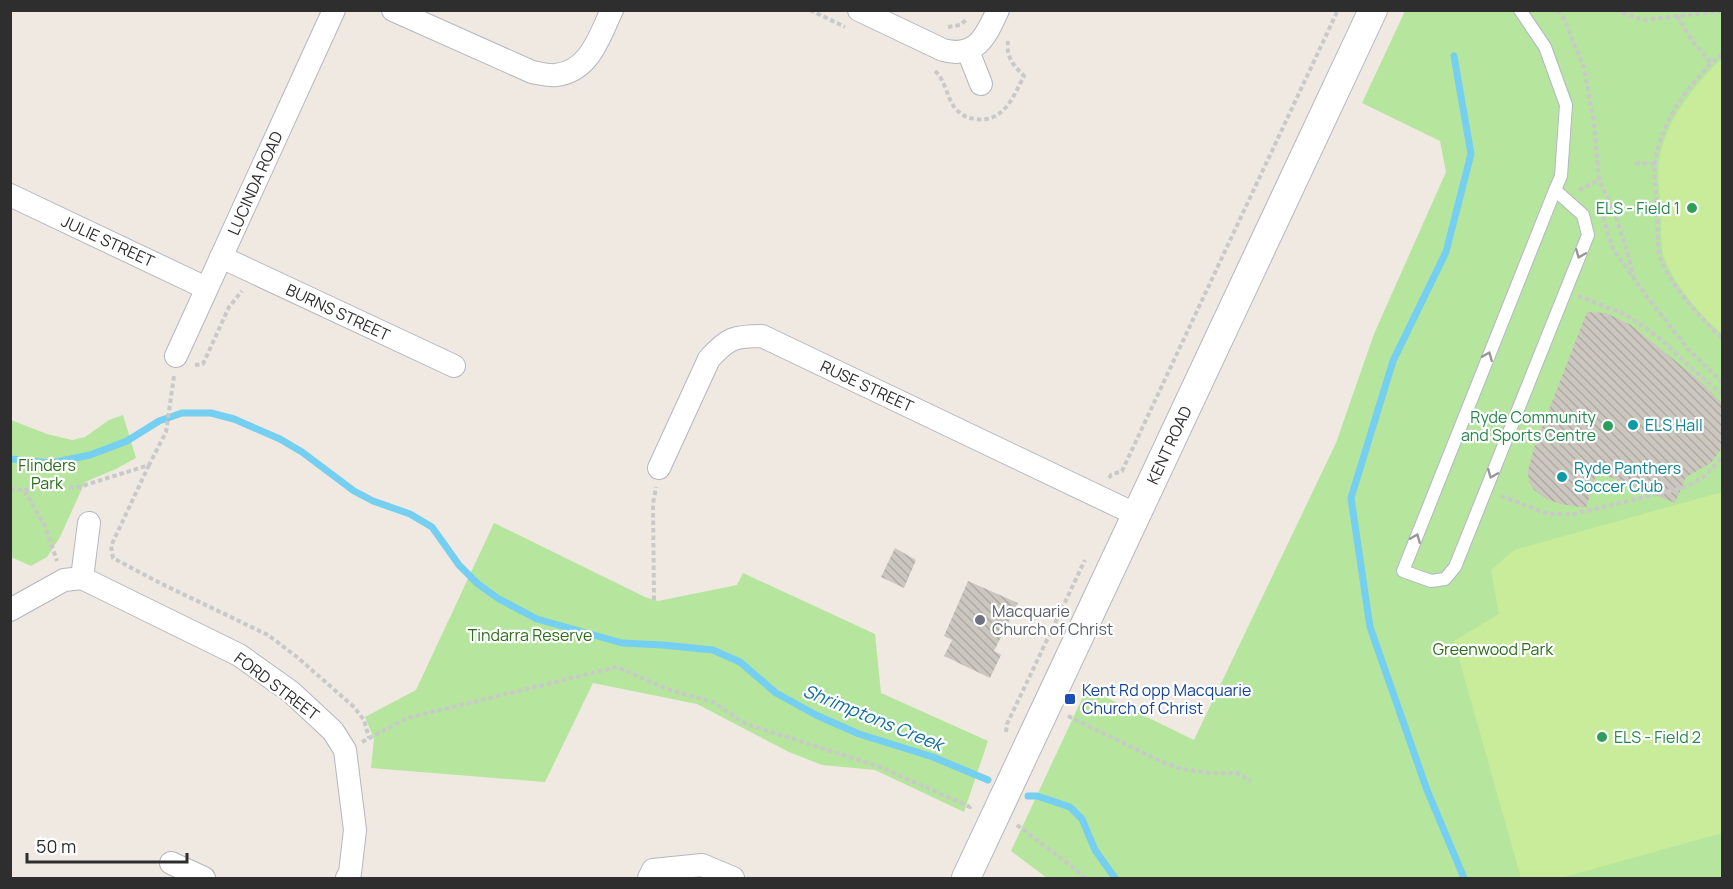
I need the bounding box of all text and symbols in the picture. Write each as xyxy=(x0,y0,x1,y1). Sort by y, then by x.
street label: LUCINDA ROAD xyxy=(222,127,288,238)
place label: ELS - Field 1 xyxy=(1596,197,1680,219)
marker: ELS - Field 1 xyxy=(1685,201,1699,215)
street label: JULIE STREET xyxy=(58,210,158,272)
one-way arrow xyxy=(1575,248,1587,259)
street label: BURNS STREET xyxy=(282,278,394,346)
one-way arrow xyxy=(1481,352,1494,362)
street label: RUSE STREET xyxy=(817,355,918,417)
street label: KENT ROAD xyxy=(1141,402,1197,488)
place label: Ryde Community and Sports Centre xyxy=(1461,406,1597,446)
place label: ELS Hall xyxy=(1645,414,1703,436)
marker: ELS Hall xyxy=(1626,418,1640,432)
marker: Ryde Community and Sports Centre xyxy=(1601,419,1615,433)
park label: Flinders Park xyxy=(18,454,76,494)
place label: Ryde Panthers Soccer Club xyxy=(1574,457,1681,497)
one-way arrow xyxy=(1487,468,1499,479)
marker: Ryde Panthers Soccer Club xyxy=(1555,470,1569,484)
one-way arrow xyxy=(1409,533,1422,543)
place label: Macquarie Church of Christ xyxy=(992,600,1113,640)
marker: Macquarie Church of Christ xyxy=(973,613,987,627)
park label: Tindarra Reserve xyxy=(468,624,592,646)
park label: Greenwood Park xyxy=(1433,638,1554,660)
street label: FORD STREET xyxy=(230,647,324,725)
water label: Shrimptons Creek xyxy=(800,678,950,757)
place label: Kent Rd opp Macquarie Church of Christ xyxy=(1082,679,1251,719)
marker: Kent Rd opp Macquarie Church of Christ xyxy=(1063,692,1077,706)
place label: ELS - Field 2 xyxy=(1614,726,1701,748)
marker: ELS - Field 2 xyxy=(1595,730,1609,744)
scale bar xyxy=(27,826,188,864)
text: 50 m xyxy=(36,834,76,858)

